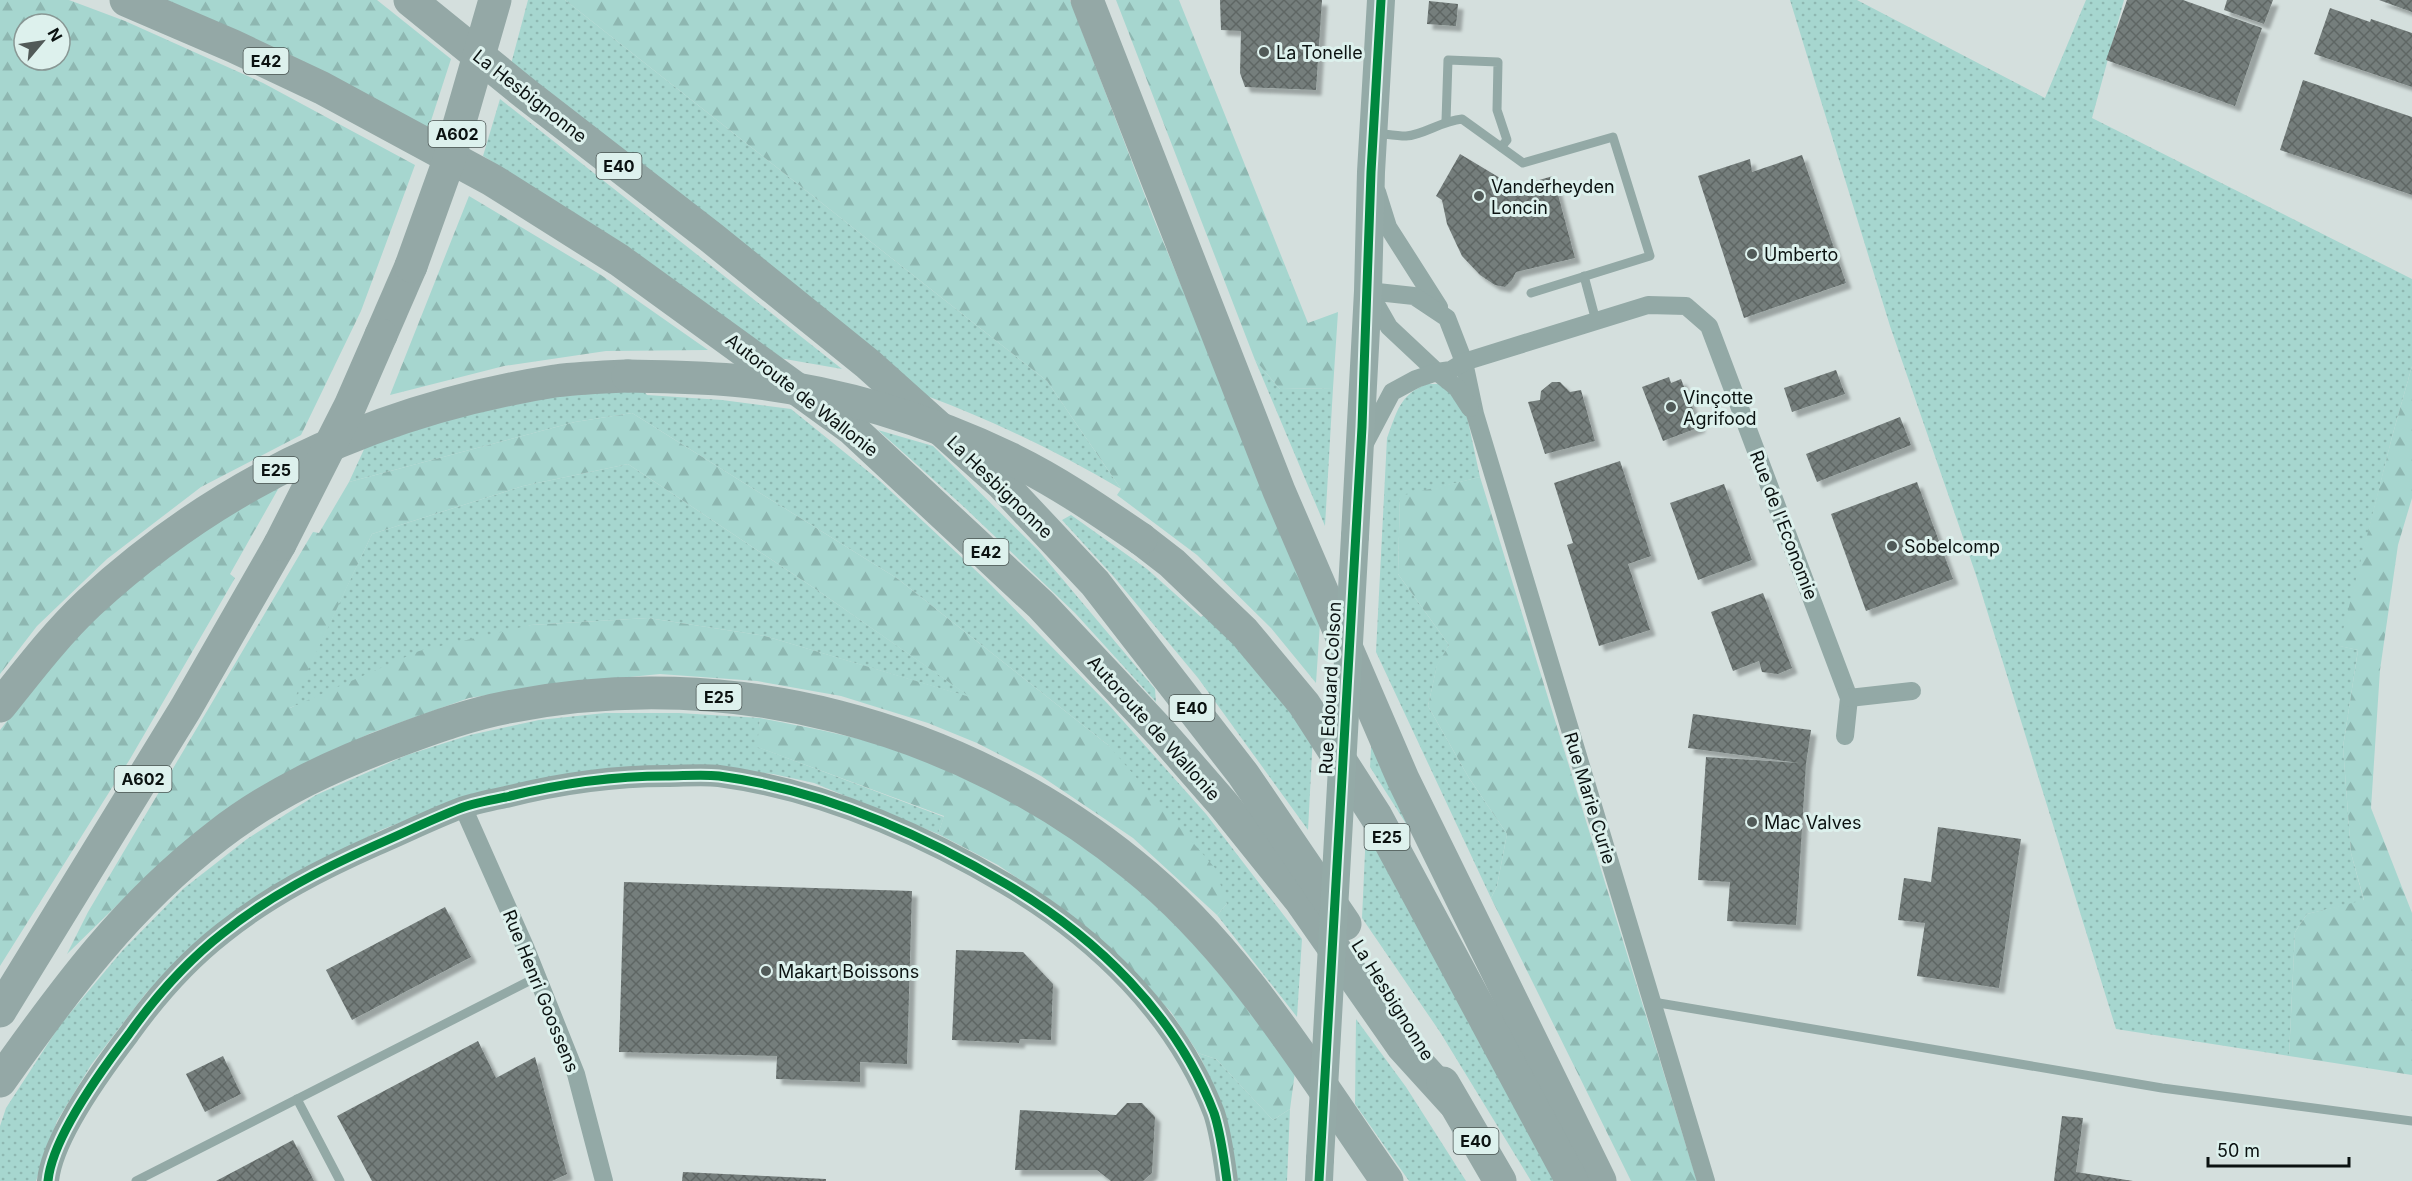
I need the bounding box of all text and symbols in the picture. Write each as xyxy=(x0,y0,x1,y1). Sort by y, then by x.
north arrow xyxy=(12,12,72,72)
text: N xyxy=(43,25,67,45)
place label: La Tonelle xyxy=(1276,42,1363,63)
street label: La Hesbignonne xyxy=(469,45,591,147)
marker: La Tonelle xyxy=(1257,45,1271,59)
road number: E42 xyxy=(244,48,288,74)
road number: A602 xyxy=(428,121,486,147)
road number: E40 xyxy=(596,153,642,179)
place label: Vanderheyden Loncin xyxy=(1491,176,1615,218)
marker: Vanderheyden Loncin xyxy=(1472,189,1486,203)
place label: Umberto xyxy=(1764,244,1838,265)
marker: Umberto xyxy=(1745,247,1759,261)
street label: Autoroute de Wallonie xyxy=(722,329,882,461)
place label: Vinçotte Agrifood xyxy=(1683,387,1757,429)
marker: Vinçotte Agrifood xyxy=(1664,400,1678,414)
street label: La Hesbignonne xyxy=(943,431,1057,543)
street label: Rue de l'Economie xyxy=(1746,447,1822,603)
road number: E25 xyxy=(254,457,298,483)
place label: Sobelcomp xyxy=(1904,536,2000,557)
road number: E42 xyxy=(964,539,1008,565)
marker: Sobelcomp xyxy=(1885,539,1899,553)
street label: Rue Edouard Colson xyxy=(1315,601,1345,775)
street label: Autoroute de Wallonie xyxy=(1084,651,1224,805)
road number: E25 xyxy=(696,684,742,710)
road number: E40 xyxy=(1170,695,1214,721)
street label: Rue Marie Curie xyxy=(1560,730,1620,866)
road number: A602 xyxy=(114,766,172,792)
place label: Mac Valves xyxy=(1764,812,1862,833)
marker: Mac Valves xyxy=(1745,815,1759,829)
road number: E25 xyxy=(1364,824,1410,850)
street label: Rue Henri Goossens xyxy=(499,907,583,1075)
street label: La Hesbignonne xyxy=(1347,936,1439,1064)
place label: Makart Boissons xyxy=(778,961,919,982)
marker: Makart Boissons xyxy=(759,964,773,978)
road number: E40 xyxy=(1454,1128,1498,1154)
scale bar xyxy=(2208,1130,2349,1168)
text: 50 m xyxy=(2217,1140,2260,1161)

